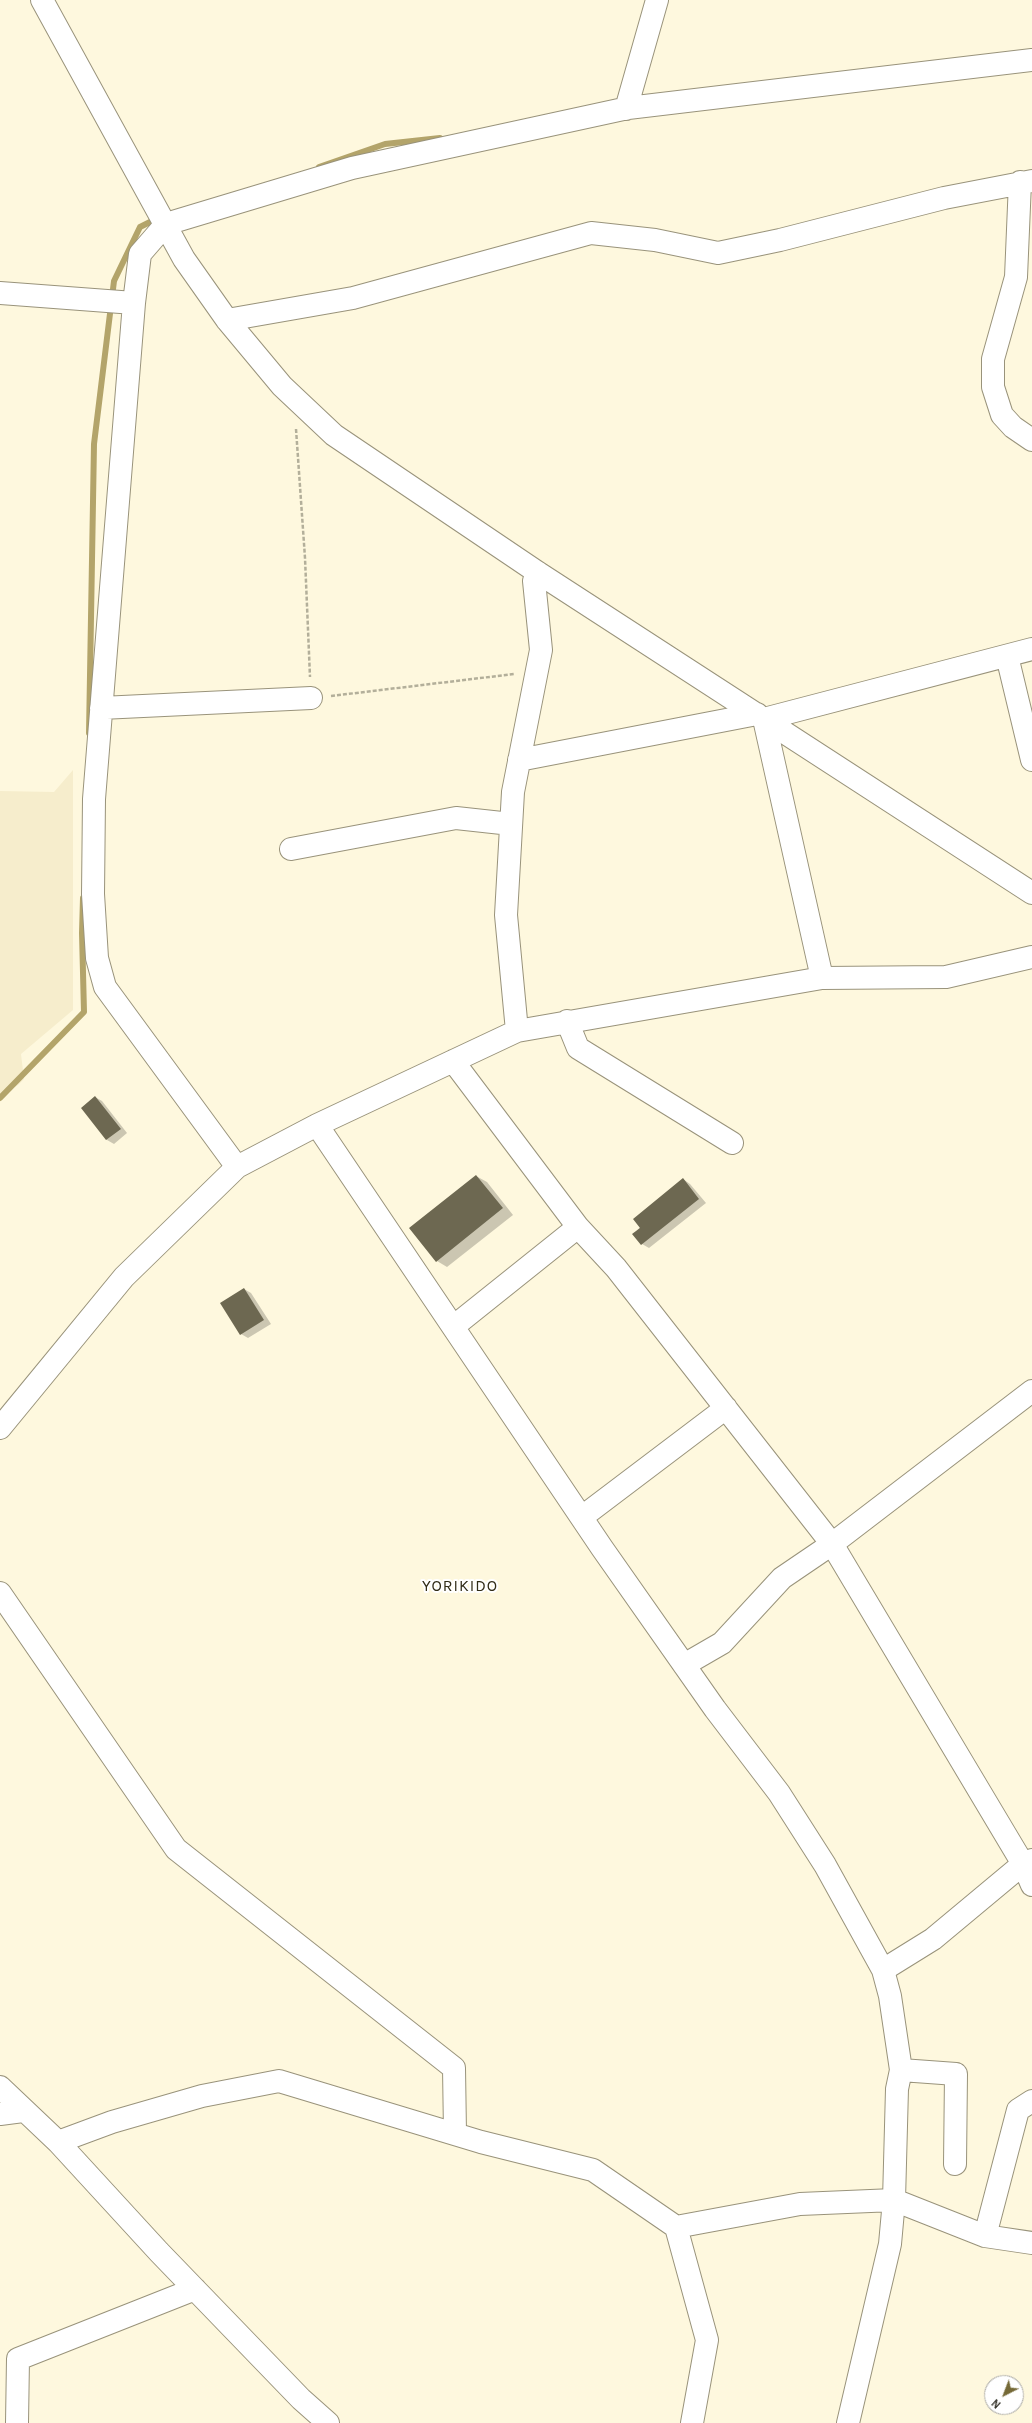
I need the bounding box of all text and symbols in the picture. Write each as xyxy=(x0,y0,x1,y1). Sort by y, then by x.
district label: YORIKIDO xyxy=(422,1576,498,1596)
north arrow xyxy=(984,2375,1024,2415)
text: N xyxy=(989,2396,1004,2411)

